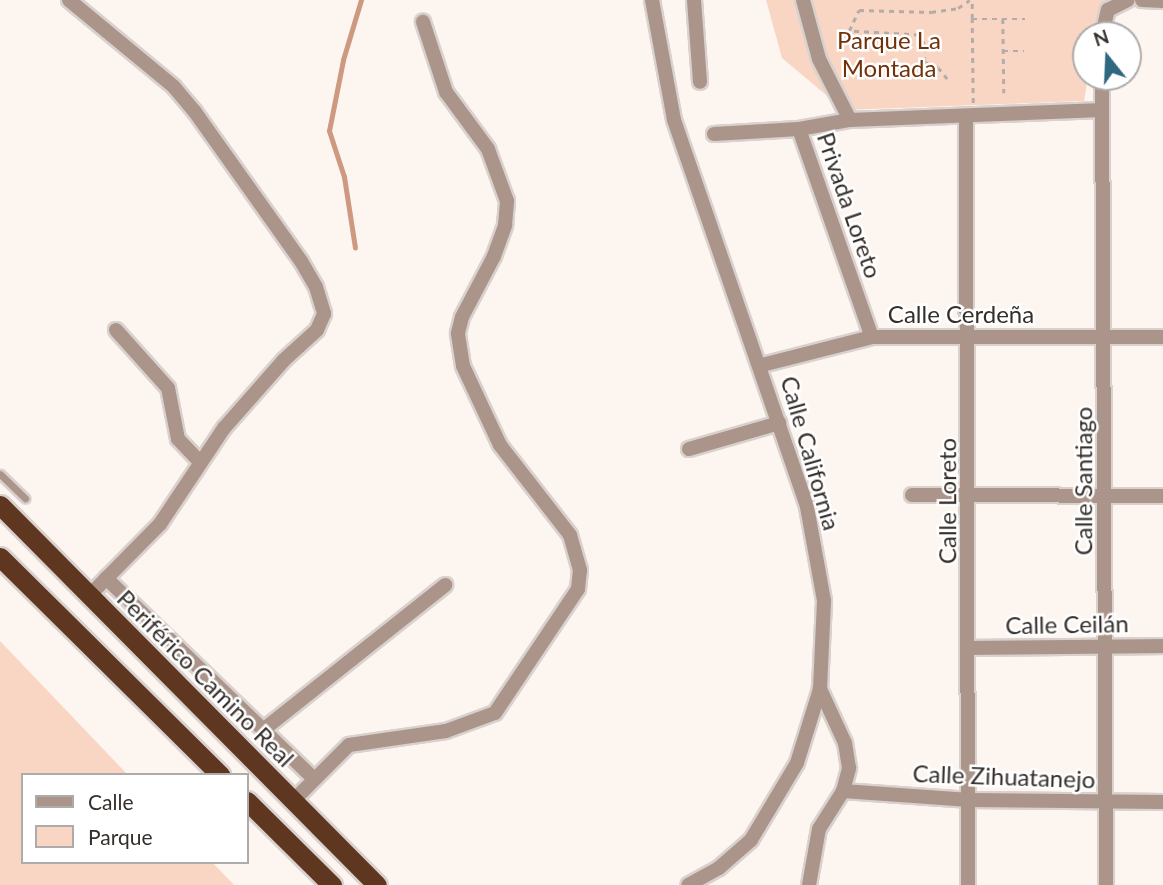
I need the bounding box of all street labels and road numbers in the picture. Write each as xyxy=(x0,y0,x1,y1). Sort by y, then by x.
street label: Privada Loreto xyxy=(812,128,888,282)
street label: Calle Cerdeña xyxy=(888,300,1034,328)
street label: Calle California xyxy=(775,373,847,533)
street label: Calle Santiago xyxy=(1069,407,1097,555)
street label: Calle Loreto xyxy=(933,438,961,564)
street label: Periférico Camino Real xyxy=(112,584,300,772)
street label: Calle Ceilán xyxy=(1005,609,1129,639)
street label: Calle Zihuatanejo xyxy=(912,758,1096,794)

